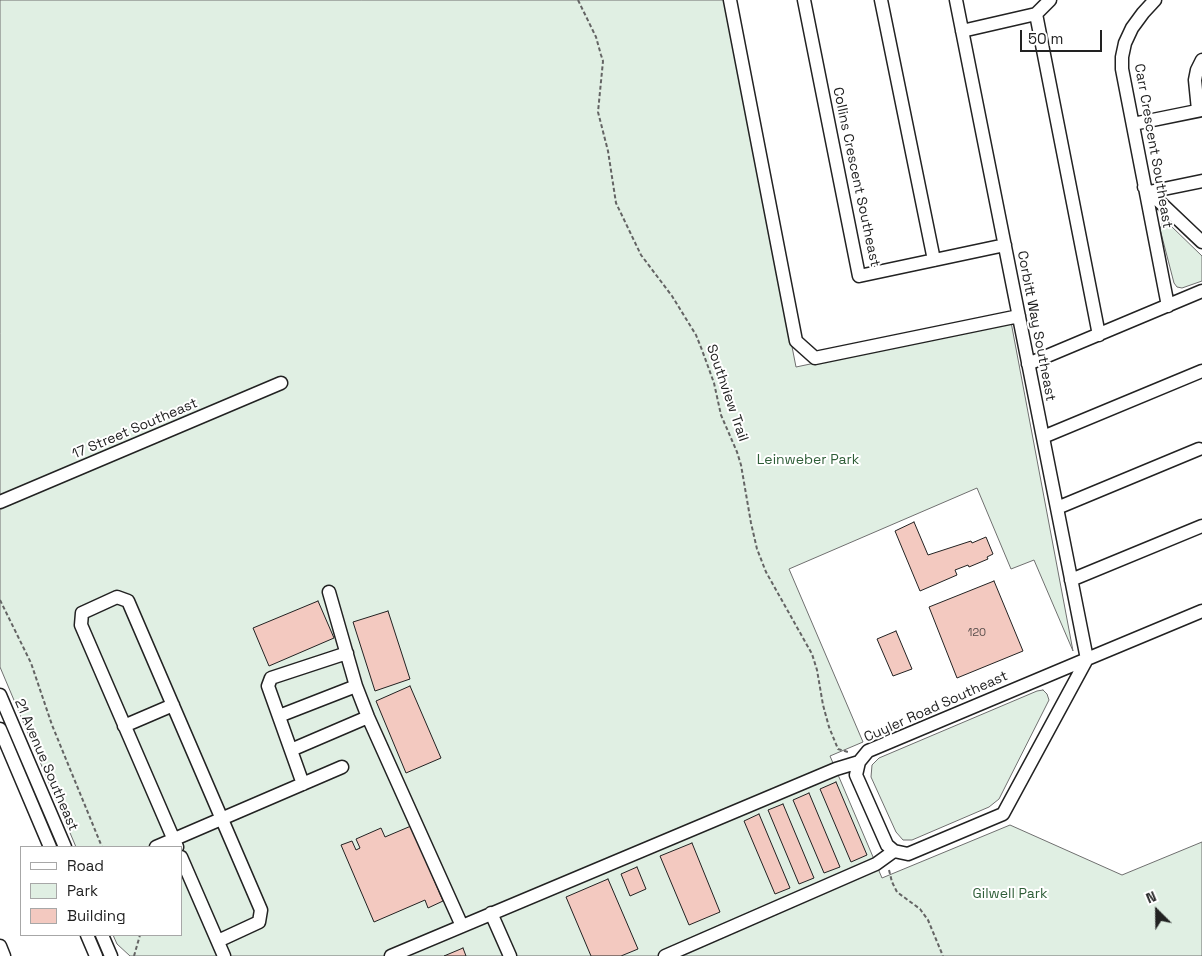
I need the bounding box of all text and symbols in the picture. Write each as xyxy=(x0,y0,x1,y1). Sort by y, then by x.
scale bar xyxy=(1022,20,1104,52)
text: 50 m xyxy=(1028,29,1063,48)
street label: Carr Crescent Southeast xyxy=(1130,62,1176,230)
street label: Collins Crescent Southeast xyxy=(829,86,883,268)
street label: Corbitt Way Southeast xyxy=(1013,249,1059,403)
street label: Southview Trail xyxy=(703,342,751,444)
street label: 17 Street Southeast xyxy=(70,395,200,463)
park label: Leinweber Park xyxy=(757,452,859,468)
house number: 120 xyxy=(968,626,986,640)
street label: Cuyler Road Southeast xyxy=(862,668,1010,746)
street label: 21 Avenue Southeast xyxy=(11,697,81,833)
legend xyxy=(20,846,182,936)
text: Road xyxy=(67,856,104,875)
text: Park xyxy=(67,881,98,900)
park label: Gilwell Park xyxy=(972,886,1048,902)
north arrow xyxy=(1132,886,1182,936)
text: N xyxy=(1143,887,1159,907)
text: Building xyxy=(67,906,126,925)

